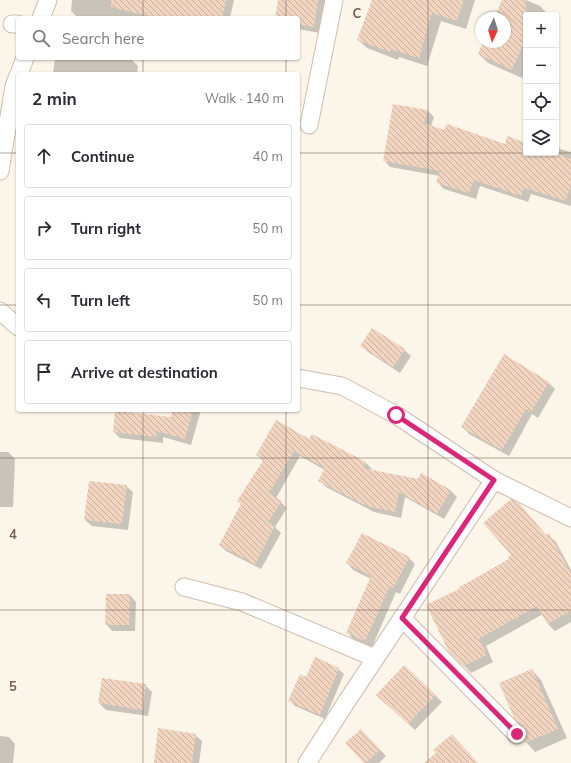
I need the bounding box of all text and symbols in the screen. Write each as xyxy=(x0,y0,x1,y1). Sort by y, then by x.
text: C xyxy=(353,5,362,21)
north arrow xyxy=(475,12,511,48)
map controls xyxy=(523,12,559,156)
button: + xyxy=(523,12,559,48)
search box xyxy=(16,16,300,60)
icon: search xyxy=(30,27,52,49)
text: Search here xyxy=(62,29,144,48)
button: − xyxy=(523,48,559,84)
button: locate xyxy=(523,84,559,120)
text: 2 min xyxy=(32,88,77,109)
text: Walk · 140 m xyxy=(205,90,284,106)
button: layers xyxy=(523,120,559,156)
icon: ahead xyxy=(33,145,55,167)
text: Continue xyxy=(71,147,134,166)
text: 40 m xyxy=(253,148,283,164)
icon: right xyxy=(33,217,55,239)
text: Turn right xyxy=(71,219,141,238)
text: 50 m xyxy=(253,220,283,236)
icon: left xyxy=(33,289,55,311)
text: Turn left xyxy=(71,291,130,310)
text: 50 m xyxy=(253,292,283,308)
icon: arrive xyxy=(33,361,55,383)
text: Arrive at destination xyxy=(71,363,218,382)
route start xyxy=(387,406,405,424)
text: 4 xyxy=(9,526,17,542)
text: 5 xyxy=(9,678,17,694)
route end xyxy=(508,725,526,743)

